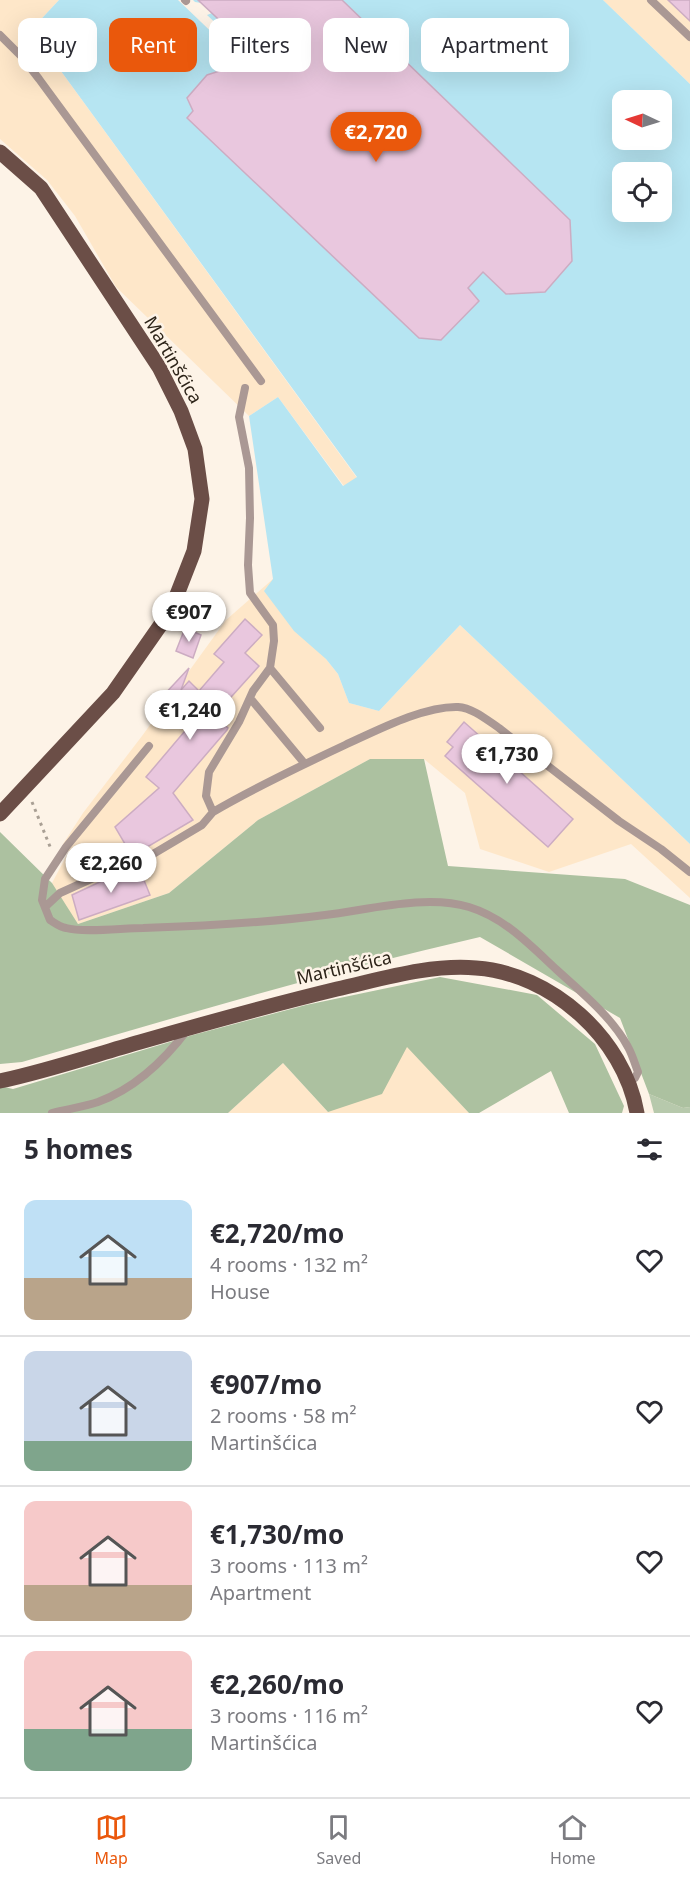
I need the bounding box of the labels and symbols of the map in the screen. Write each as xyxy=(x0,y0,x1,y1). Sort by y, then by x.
north arrow xyxy=(612,90,672,150)
pin: €2,720 xyxy=(327,112,425,163)
street label: Martinšćica xyxy=(139,312,208,407)
pin: €907 xyxy=(153,592,225,643)
pin: €1,240 xyxy=(141,690,239,741)
pin: €1,730 xyxy=(458,734,556,785)
pin: €2,260 xyxy=(62,843,160,894)
street label: Martinšćica xyxy=(294,944,394,990)

